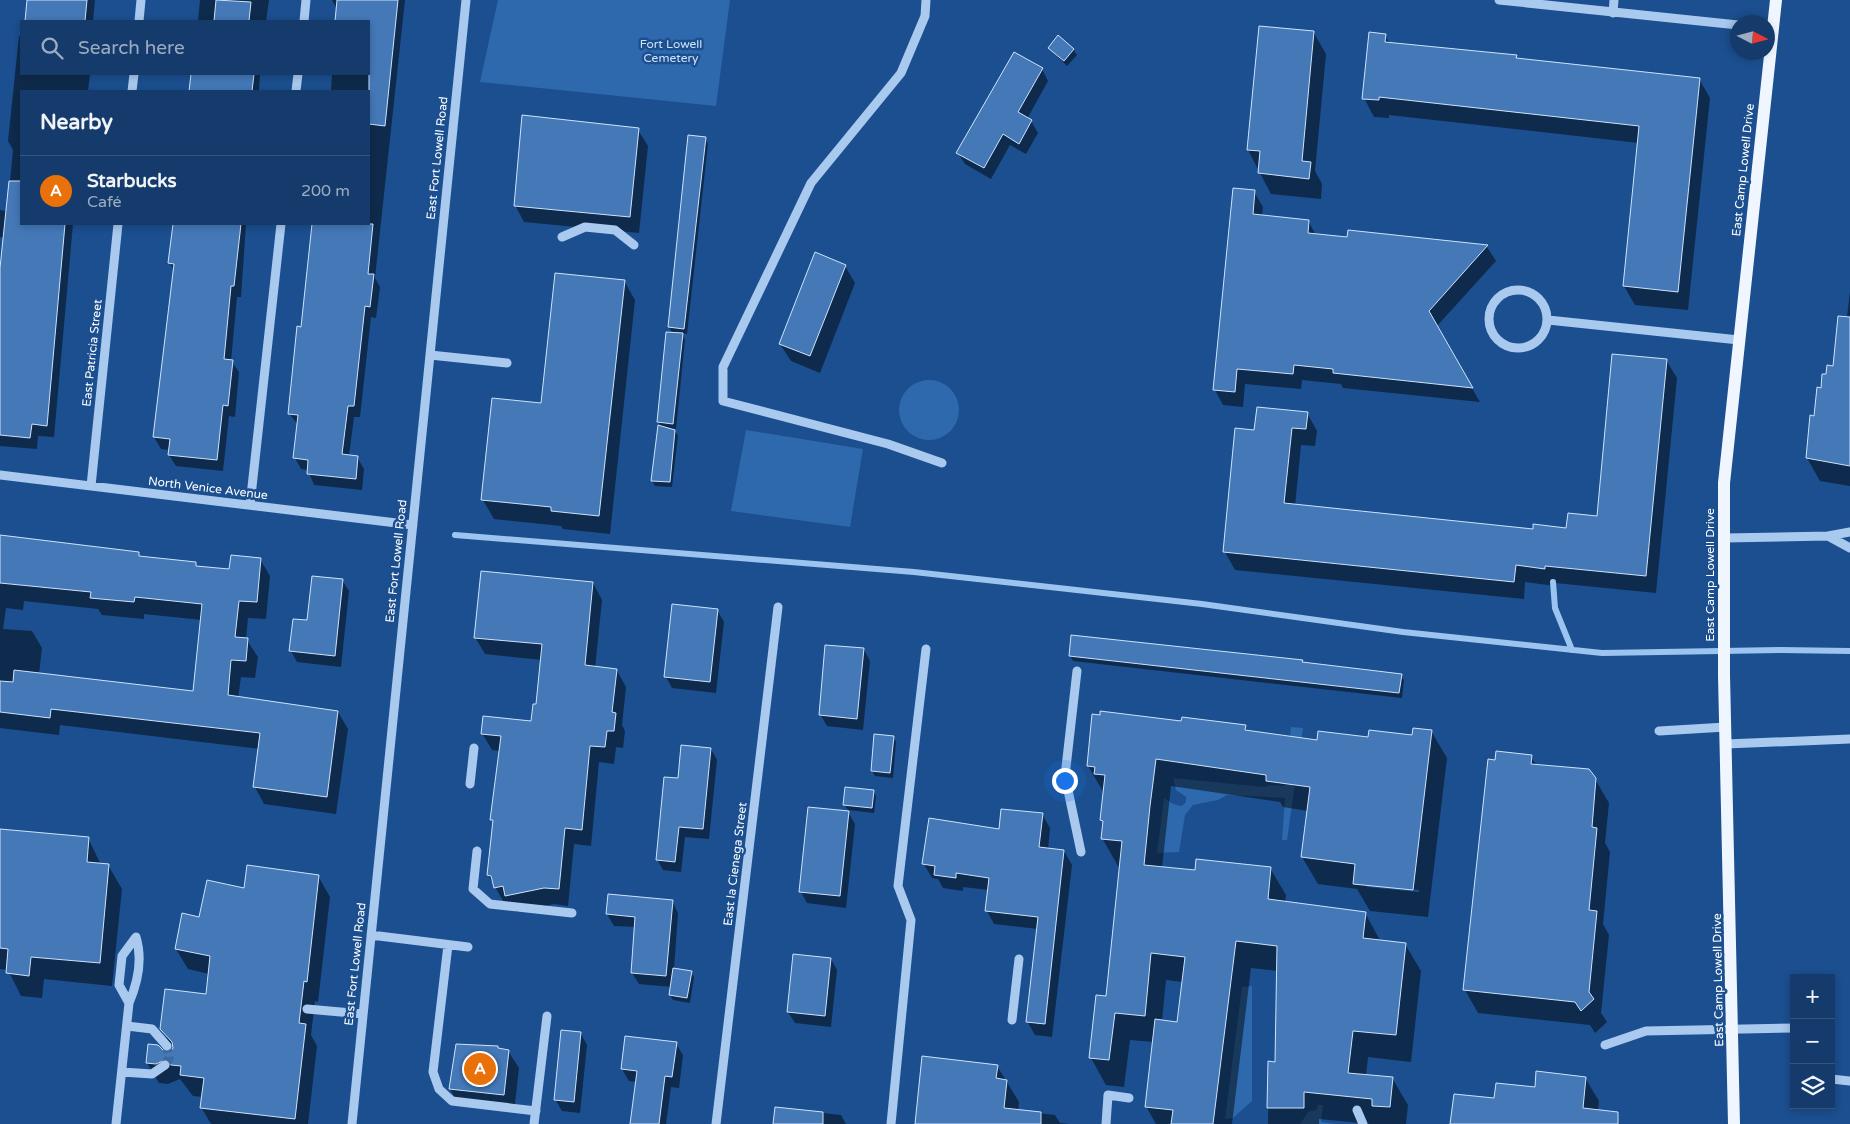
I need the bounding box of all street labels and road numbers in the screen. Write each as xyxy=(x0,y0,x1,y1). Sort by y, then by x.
street label: East Fort Lowell Road xyxy=(424,96,450,220)
street label: East Camp Lowell Drive xyxy=(1729,103,1757,237)
street label: East Patricia Street xyxy=(79,298,105,407)
street label: North Venice Avenue xyxy=(147,474,269,502)
street label: East Fort Lowell Road xyxy=(383,499,409,623)
street label: East Camp Lowell Drive xyxy=(1703,508,1717,642)
street label: East la Cienega Street xyxy=(720,801,750,927)
street label: East Fort Lowell Road xyxy=(342,902,368,1026)
street label: East Camp Lowell Drive xyxy=(1710,913,1726,1047)

